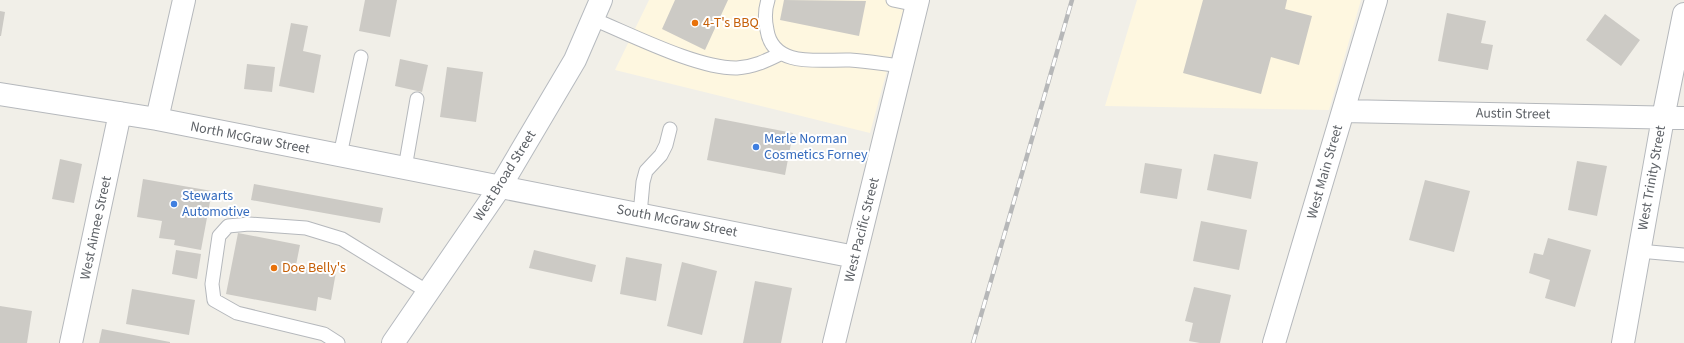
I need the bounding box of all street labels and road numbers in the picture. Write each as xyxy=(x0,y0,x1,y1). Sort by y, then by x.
street label: Austin Street xyxy=(1476,103,1551,125)
street label: North McGraw Street xyxy=(189,117,312,159)
street label: West Main Street xyxy=(1302,122,1348,222)
street label: West Trinity Street xyxy=(1633,124,1671,232)
street label: West Broad Street xyxy=(469,126,541,225)
street label: West Aimee Street xyxy=(75,174,117,282)
street label: West Pacific Street xyxy=(839,175,885,284)
street label: South McGraw Street xyxy=(615,199,739,243)

